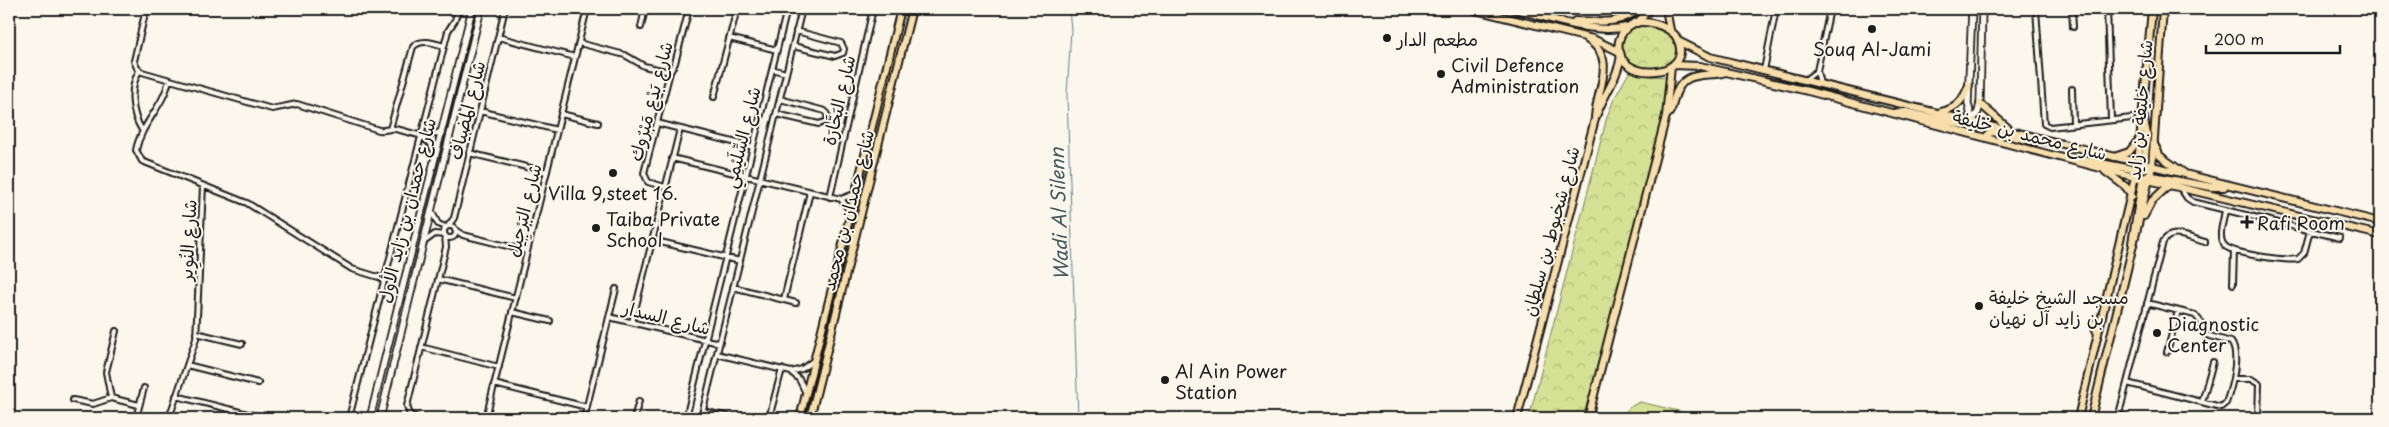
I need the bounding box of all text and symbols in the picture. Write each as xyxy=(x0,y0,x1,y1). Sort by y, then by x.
scale bar xyxy=(2206,22,2340,54)
marker: Souq Al-Jami xyxy=(1866,23,1878,35)
place label: مطعم الدار xyxy=(1395,25,1478,54)
text: 200 m xyxy=(2214,27,2264,50)
marker: مطعم الدار xyxy=(1381,32,1393,44)
place label: Souq Al-Jami xyxy=(1813,35,1931,62)
street label: شارع بَدْع مَبْرُوك xyxy=(621,38,679,164)
street label: شارع خليفة بن زايد xyxy=(2119,39,2159,181)
place label: Civil Defence Administration xyxy=(1451,51,1579,99)
street label: شارع البَحَّارَة xyxy=(814,52,862,148)
street label: شارع المضياف xyxy=(441,58,491,162)
marker: Civil Defence Administration xyxy=(1435,68,1447,80)
street label: شارع السِّلَيْمِي xyxy=(715,83,771,192)
street label: شارع محمد بن خليفة xyxy=(1950,102,2110,166)
street label: شارع حمدان بن زايد الأول xyxy=(370,115,442,305)
street label: شارع حمدان بن محمد xyxy=(814,126,880,294)
street label: شارع شخبوط بن سلطان xyxy=(1514,143,1586,319)
water label: Wadi Al Silenn xyxy=(1042,146,1074,281)
street label: شارع البَرْجِيل xyxy=(498,160,549,260)
marker: Villa 9,steet 16. xyxy=(607,167,619,179)
place label: Villa 9,steet 16. xyxy=(548,179,678,206)
street label: شارع النُوِير xyxy=(171,199,204,283)
place label: Taiba Private School xyxy=(606,205,720,253)
place label: Rafi Room xyxy=(2257,209,2345,236)
marker: Rafi Room xyxy=(2241,216,2253,228)
marker: Taiba Private School xyxy=(590,222,602,234)
place label: مسجد الشيخ خليفة بن زايد آل نهيان xyxy=(1989,283,2129,331)
street label: شارع السدار xyxy=(618,293,714,341)
marker: مسجد الشيخ خليفة بن زايد آل نهيان xyxy=(1973,300,1985,312)
place label: Diagnostic Center xyxy=(2167,310,2259,358)
marker: Diagnostic Center xyxy=(2151,327,2163,339)
place label: Al Ain Power Station xyxy=(1175,357,1287,405)
marker: Al Ain Power Station xyxy=(1159,374,1171,386)

